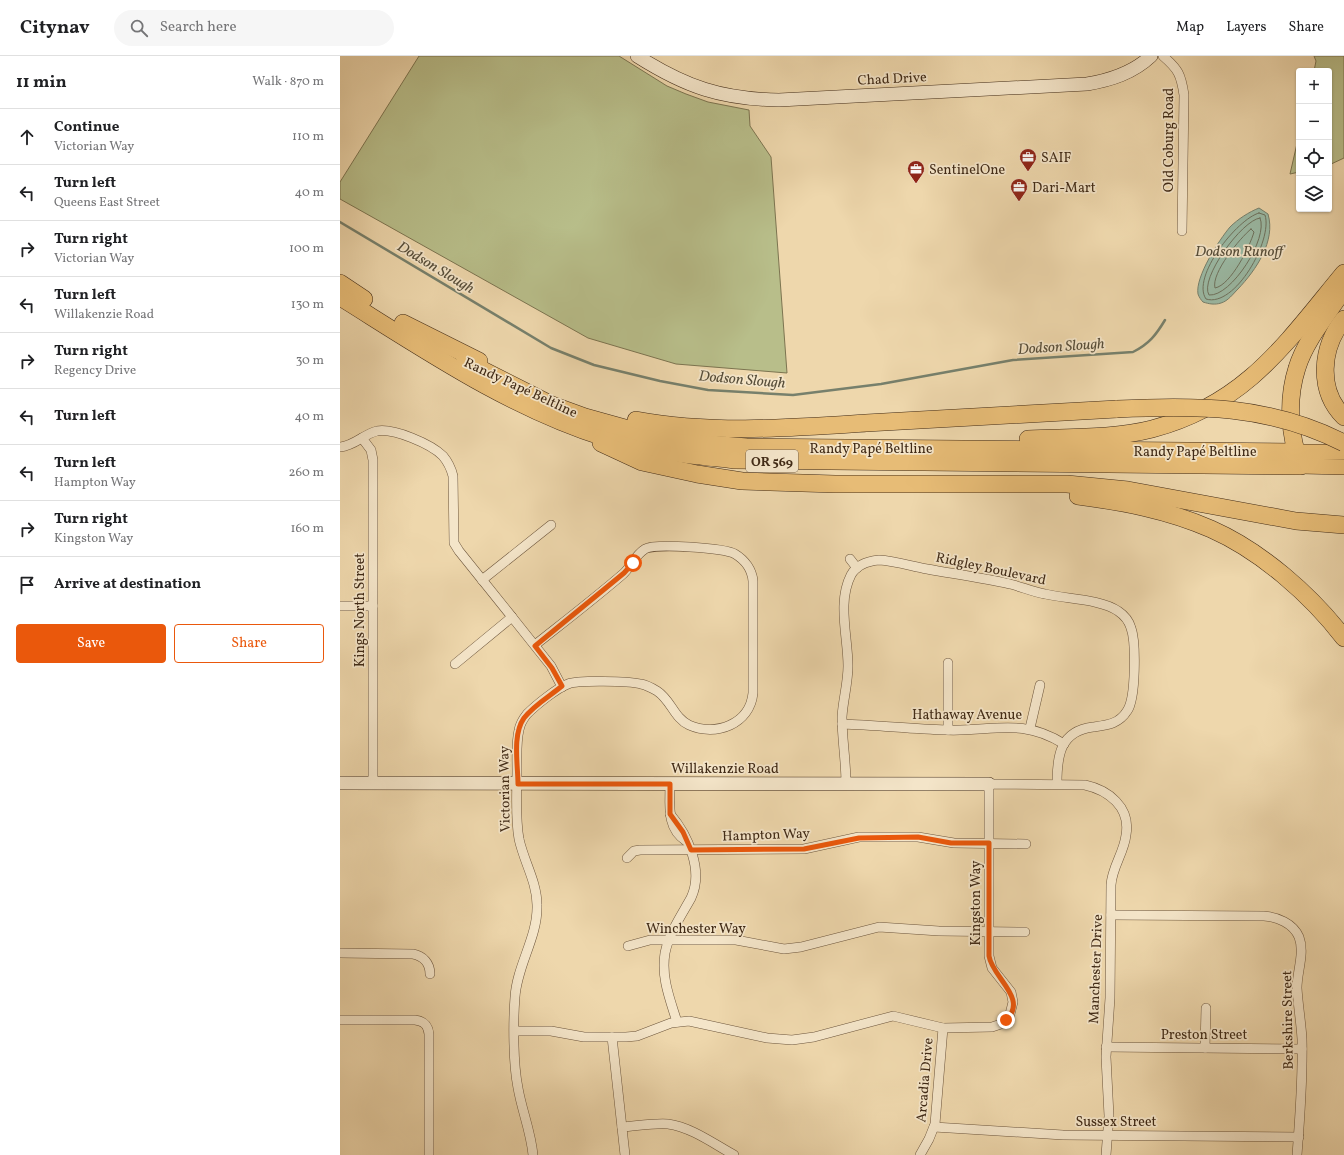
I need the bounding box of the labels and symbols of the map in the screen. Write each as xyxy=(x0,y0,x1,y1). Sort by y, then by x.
street label: Chad Drive xyxy=(857,68,928,91)
street label: Old Coburg Road xyxy=(1160,88,1179,192)
office icon: SAIF xyxy=(1018,147,1038,172)
place label: SAIF xyxy=(1041,149,1072,168)
office icon: SentinelOne xyxy=(906,159,926,184)
place label: SentinelOne xyxy=(929,161,1006,180)
office icon: Dari-Mart xyxy=(1009,177,1029,202)
place label: Dari-Mart xyxy=(1032,179,1096,198)
water label: Dodson Slough xyxy=(393,237,478,300)
water label: Dodson Runoff xyxy=(1195,242,1286,263)
water label: Dodson Slough xyxy=(1017,334,1105,361)
street label: Randy Papé Beltline xyxy=(461,354,581,423)
water label: Dodson Slough xyxy=(698,366,786,395)
street label: Randy Papé Beltline xyxy=(809,440,933,459)
street label: Randy Papé Beltline xyxy=(1133,443,1257,462)
road number: OR 569 xyxy=(746,450,798,472)
street label: Ridgley Boulevard xyxy=(934,548,1048,590)
street label: Kings North Street xyxy=(351,553,370,667)
route start xyxy=(624,554,642,572)
street label: Hathaway Avenue xyxy=(912,706,1022,725)
street label: Victorian Way xyxy=(495,745,516,832)
street label: Willakenzie Road xyxy=(671,760,779,779)
street label: Hampton Way xyxy=(722,824,811,847)
street label: Kingston Way xyxy=(967,860,986,946)
street label: Manchester Drive xyxy=(1085,914,1108,1024)
street label: Winchester Way xyxy=(646,920,746,939)
street label: Berkshire Street xyxy=(1278,970,1299,1070)
route end xyxy=(997,1011,1015,1029)
street label: Preston Street xyxy=(1161,1026,1247,1045)
street label: Arcadia Drive xyxy=(912,1037,939,1123)
street label: Sussex Street xyxy=(1075,1113,1157,1132)

